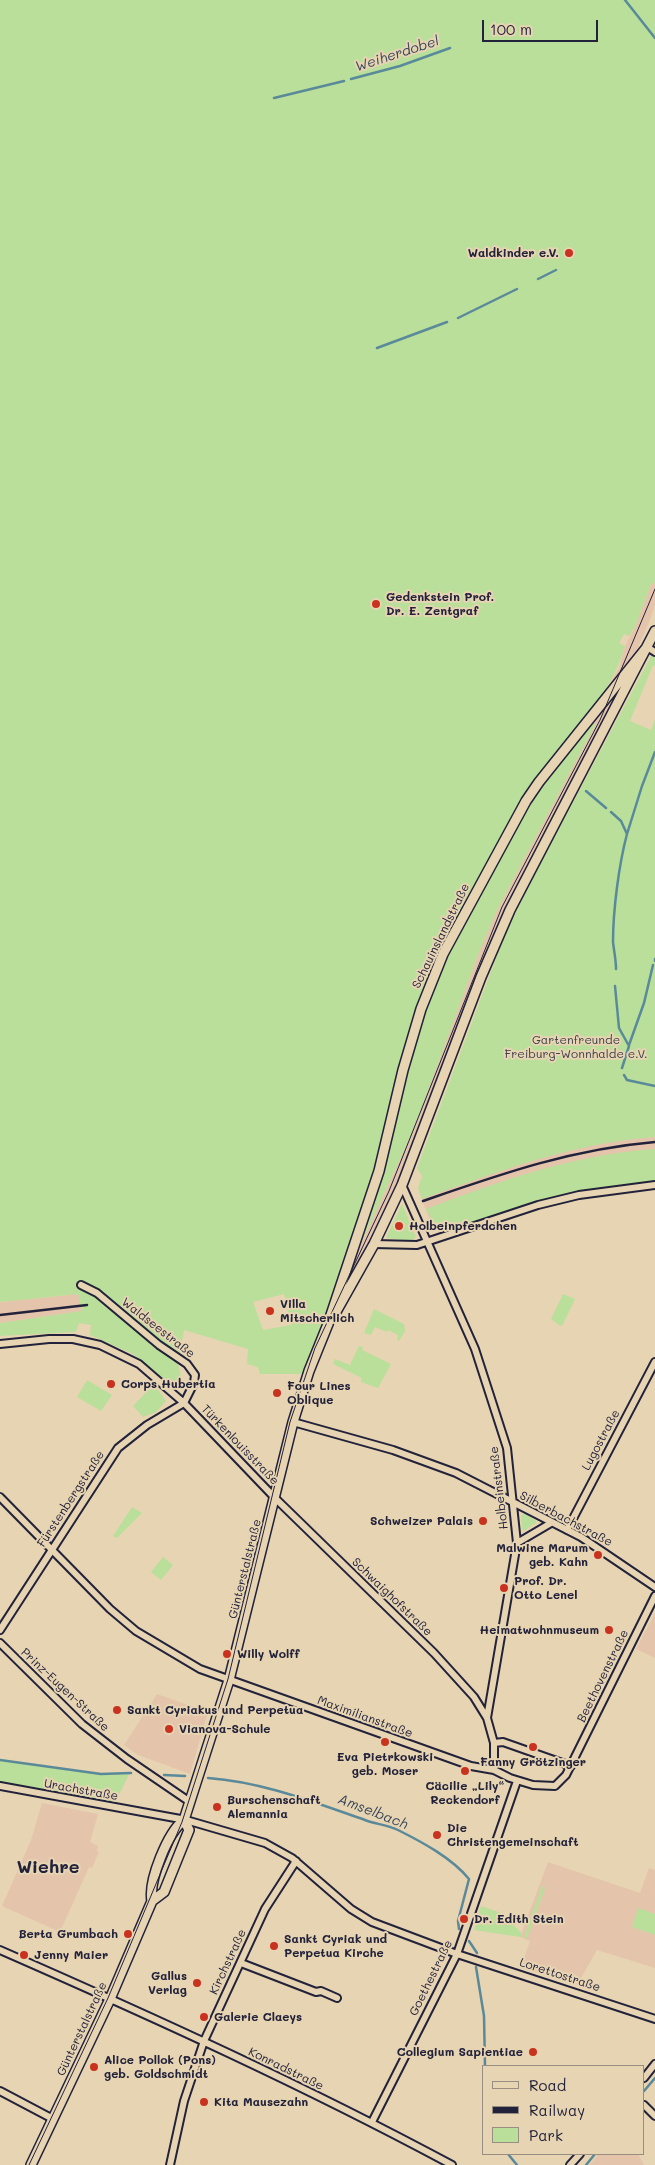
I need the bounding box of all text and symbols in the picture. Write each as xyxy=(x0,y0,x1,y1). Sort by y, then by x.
scale bar xyxy=(485,10,601,42)
text: 100 m xyxy=(490,19,532,39)
water label: Weiherdobel xyxy=(353,33,441,75)
place label: Waldkinder e.V. xyxy=(468,246,559,260)
marker: Waldkinder e.V. xyxy=(563,247,575,259)
place label: Gedenkstein Prof. Dr. E. Zentgraf xyxy=(386,590,494,618)
marker: Gedenkstein Prof. Dr. E. Zentgraf xyxy=(370,598,382,610)
street label: Schauinslandstraße xyxy=(409,881,473,991)
park label: Gartenfreunde Freiburg-Wonnhalde e.V. xyxy=(504,1033,648,1061)
place label: Holbeinpferdchen xyxy=(409,1219,517,1233)
marker: Holbeinpferdchen xyxy=(393,1220,405,1232)
street label: Waldseestraße xyxy=(119,1295,197,1361)
place label: Villa Mitscherlich xyxy=(280,1297,354,1325)
marker: Villa Mitscherlich xyxy=(264,1305,276,1317)
place label: Corps Hubertia xyxy=(121,1377,216,1391)
marker: Corps Hubertia xyxy=(105,1378,117,1390)
place label: Four Lines Oblique xyxy=(287,1379,351,1407)
marker: Four Lines Oblique xyxy=(271,1387,283,1399)
street label: Türkenlouisstraße xyxy=(198,1402,282,1488)
street label: Lugostraße xyxy=(579,1407,623,1473)
street label: Holbeinstraße xyxy=(487,1446,511,1530)
street label: Fürstenbergstraße xyxy=(34,1448,108,1550)
street label: Silberbachstraße xyxy=(517,1488,615,1550)
place label: Schweizer Palais xyxy=(370,1514,473,1528)
marker: Schweizer Palais xyxy=(477,1515,489,1527)
street label: Günterstalstraße xyxy=(226,1518,264,1620)
place label: Malwine Marum geb. Kahn xyxy=(496,1541,588,1569)
marker: Malwine Marum geb. Kahn xyxy=(592,1549,604,1561)
street label: Schwaighofstraße xyxy=(349,1555,435,1639)
place label: Prof. Dr. Otto Lenel xyxy=(514,1574,577,1602)
marker: Prof. Dr. Otto Lenel xyxy=(498,1582,510,1594)
place label: Heimatwohnmuseum xyxy=(480,1623,599,1637)
marker: Heimatwohnmuseum xyxy=(603,1624,615,1636)
street label: Beethovenstraße xyxy=(574,1627,632,1725)
street label: Prinz-Eugen-Straße xyxy=(18,1645,112,1735)
place label: Willy Wolff xyxy=(237,1647,300,1661)
marker: Willy Wolff xyxy=(221,1648,233,1660)
street label: Maximilianstraße xyxy=(315,1693,415,1741)
place label: Sankt Cyriakus und Perpetua xyxy=(127,1703,303,1717)
marker: Sankt Cyriakus und Perpetua xyxy=(111,1704,123,1716)
place label: Vianova-Schule xyxy=(179,1722,270,1736)
marker: Vianova-Schule xyxy=(163,1723,175,1735)
marker: Eva Pietrkowski geb. Moser xyxy=(379,1736,391,1748)
marker: Fanny Grötzinger xyxy=(527,1741,539,1753)
place label: Eva Pietrkowski geb. Moser xyxy=(337,1750,433,1778)
place label: Fanny Grötzinger xyxy=(480,1755,586,1769)
marker: Cäcilie „Lily“ Reckendorf xyxy=(459,1765,471,1777)
street label: Urachstraße xyxy=(43,1776,119,1804)
place label: Cäcilie „Lily“ Reckendorf xyxy=(426,1779,504,1807)
water label: Amselbach xyxy=(336,1791,410,1833)
place label: Burschenschaft Alemannia xyxy=(227,1793,320,1821)
marker: Burschenschaft Alemannia xyxy=(211,1801,223,1813)
place label: Die Christengemeinschaft xyxy=(447,1821,579,1849)
marker: Die Christengemeinschaft xyxy=(431,1829,443,1841)
district label: Wiehre xyxy=(17,1856,79,1878)
place label: Dr. Edith Stein xyxy=(474,1912,564,1926)
marker: Dr. Edith Stein xyxy=(458,1913,470,1925)
place label: Berta Grumbach xyxy=(18,1927,118,1941)
street label: Kirchstraße xyxy=(207,1927,249,1997)
marker: Berta Grumbach xyxy=(122,1928,134,1940)
place label: Sankt Cyriak und Perpetua Kirche xyxy=(284,1932,387,1960)
street label: Goethestraße xyxy=(406,1938,456,2018)
marker: Sankt Cyriak und Perpetua Kirche xyxy=(268,1940,280,1952)
place label: Jenny Maier xyxy=(34,1948,108,1962)
marker: Jenny Maier xyxy=(18,1949,30,1961)
street label: Lorettostraße xyxy=(518,1955,602,1995)
place label: Gallus Verlag xyxy=(148,1969,187,1997)
marker: Gallus Verlag xyxy=(191,1977,203,1989)
street label: Günterstalstraße xyxy=(54,1980,110,2078)
place label: Galerie Claeys xyxy=(214,2010,302,2024)
marker: Galerie Claeys xyxy=(198,2011,210,2023)
street label: Konradstraße xyxy=(246,2045,326,2093)
place label: Collegium Sapientiae xyxy=(397,2045,523,2059)
marker: Collegium Sapientiae xyxy=(527,2046,539,2058)
place label: Alice Pollok (Pons) geb. Goldschmidt xyxy=(104,2053,216,2081)
marker: Alice Pollok (Pons) geb. Goldschmidt xyxy=(88,2061,100,2073)
legend xyxy=(482,2065,645,2155)
text: Road xyxy=(529,2075,566,2095)
place label: Kita Mausezahn xyxy=(214,2095,308,2109)
marker: Kita Mausezahn xyxy=(198,2096,210,2108)
text: Railway xyxy=(529,2100,585,2120)
text: Park xyxy=(529,2125,563,2145)

